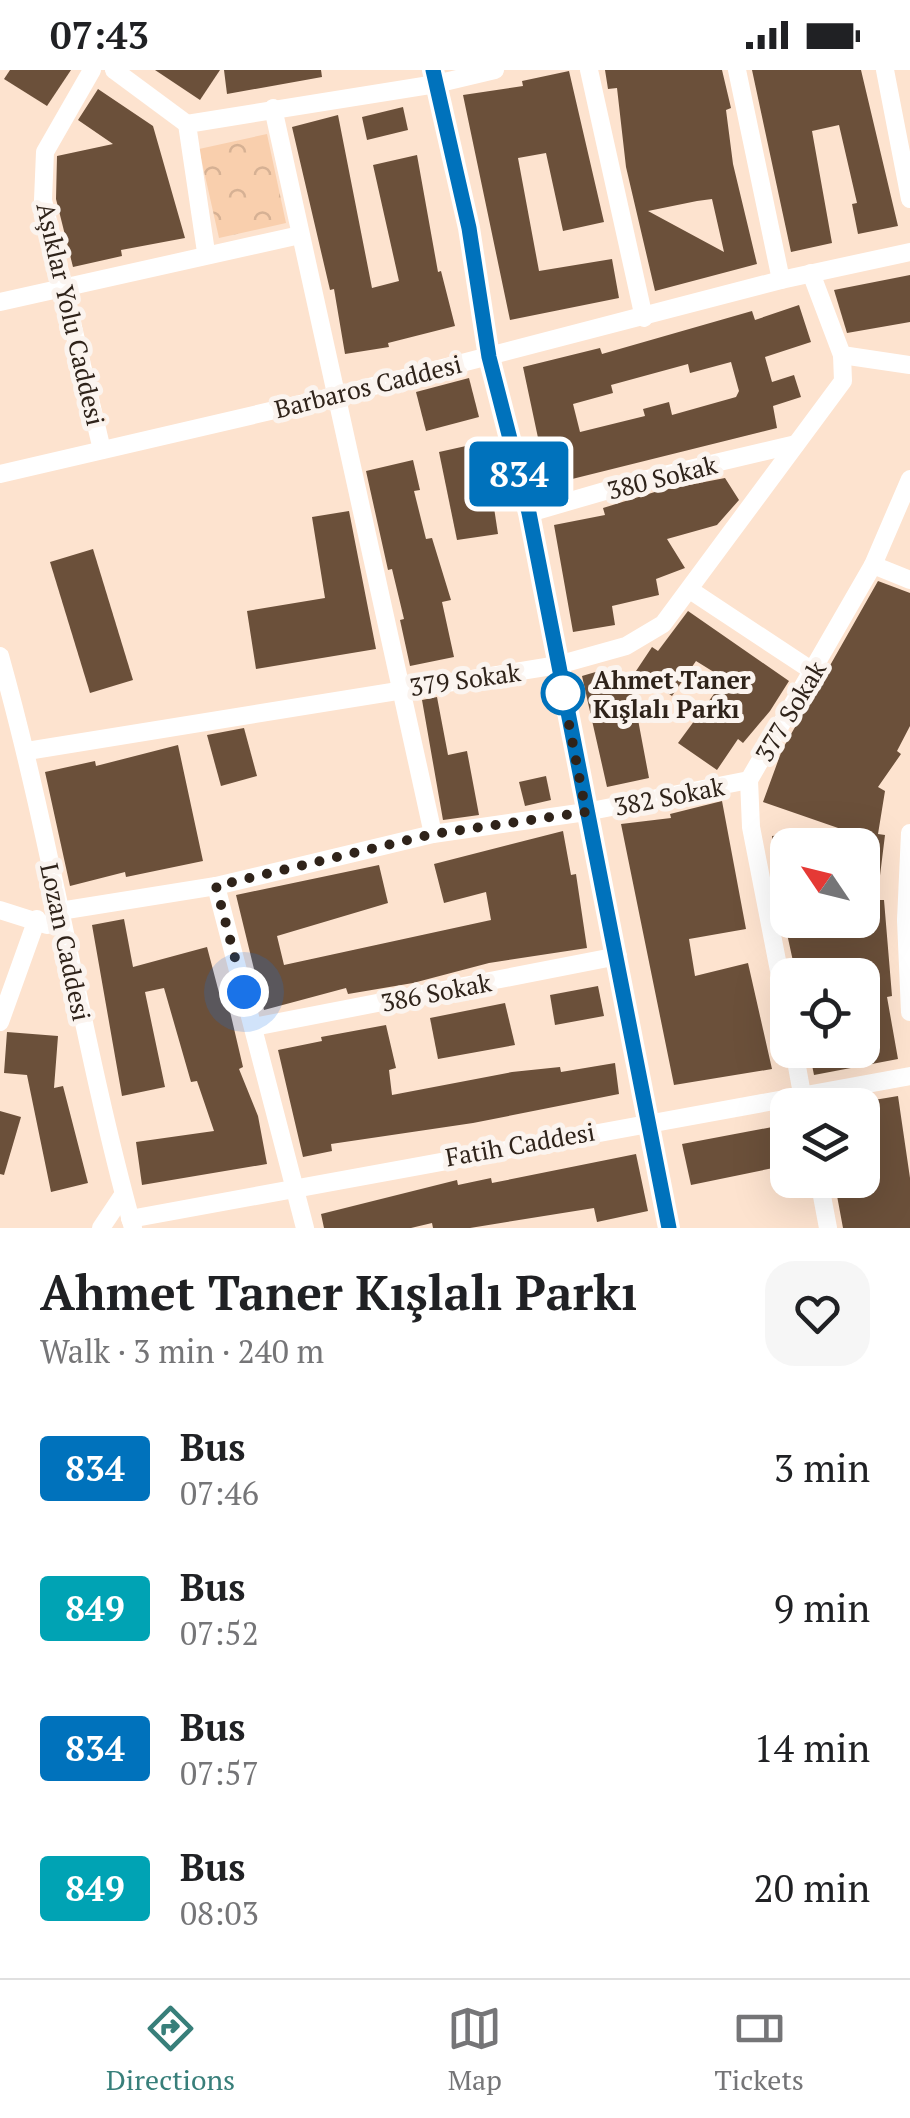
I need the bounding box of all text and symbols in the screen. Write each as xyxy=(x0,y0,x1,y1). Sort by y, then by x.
text: 07:43 xyxy=(50,10,149,60)
street label: Aşıklar Yolu Caddesi xyxy=(29,199,113,429)
street label: Barbaros Caddesi xyxy=(271,347,465,425)
line badge: 834 xyxy=(462,442,576,506)
street label: 380 Sokak xyxy=(604,447,720,507)
text: 834 xyxy=(489,451,549,497)
street label: 379 Sokak xyxy=(407,655,523,703)
street label: 377 Sokak xyxy=(747,655,833,767)
place label: Ahmet Taner Kışlalı Parkı xyxy=(593,663,751,725)
marker: Ahmet Taner Kışlalı Parkı xyxy=(542,672,584,714)
street label: 382 Sokak xyxy=(611,769,727,823)
north arrow xyxy=(770,828,880,938)
map controls xyxy=(770,828,880,1198)
street label: Lozan Caddesi xyxy=(33,860,99,1024)
button: locate xyxy=(770,958,880,1068)
street label: 386 Sokak xyxy=(378,965,494,1019)
your location xyxy=(219,967,269,1017)
button: layers xyxy=(770,1088,880,1198)
street label: Fatih Caddesi xyxy=(443,1115,597,1173)
text: Ahmet Taner Kışlalı Parkı xyxy=(40,1260,637,1324)
button: heart xyxy=(765,1261,870,1366)
text: Walk · 3 min · 240 m xyxy=(40,1330,324,1372)
text: Bus xyxy=(180,1422,245,1472)
text: 3 min xyxy=(774,1443,870,1493)
text: 834 xyxy=(65,1445,125,1491)
text: 07:46 xyxy=(180,1472,259,1514)
text: Bus xyxy=(180,1562,245,1612)
text: 9 min xyxy=(774,1583,870,1633)
text: 849 xyxy=(65,1585,125,1631)
text: 07:52 xyxy=(180,1612,259,1654)
text: Bus xyxy=(180,1702,245,1752)
text: 14 min xyxy=(753,1723,870,1773)
text: 834 xyxy=(65,1725,125,1771)
text: 07:57 xyxy=(180,1752,259,1794)
text: Bus xyxy=(180,1842,245,1892)
text: 20 min xyxy=(753,1863,870,1913)
text: 849 xyxy=(65,1865,125,1911)
text: 08:03 xyxy=(180,1892,259,1934)
tab: Directions xyxy=(106,2001,235,2098)
tab: Map xyxy=(447,2001,502,2098)
tab: Tickets xyxy=(714,2001,804,2098)

